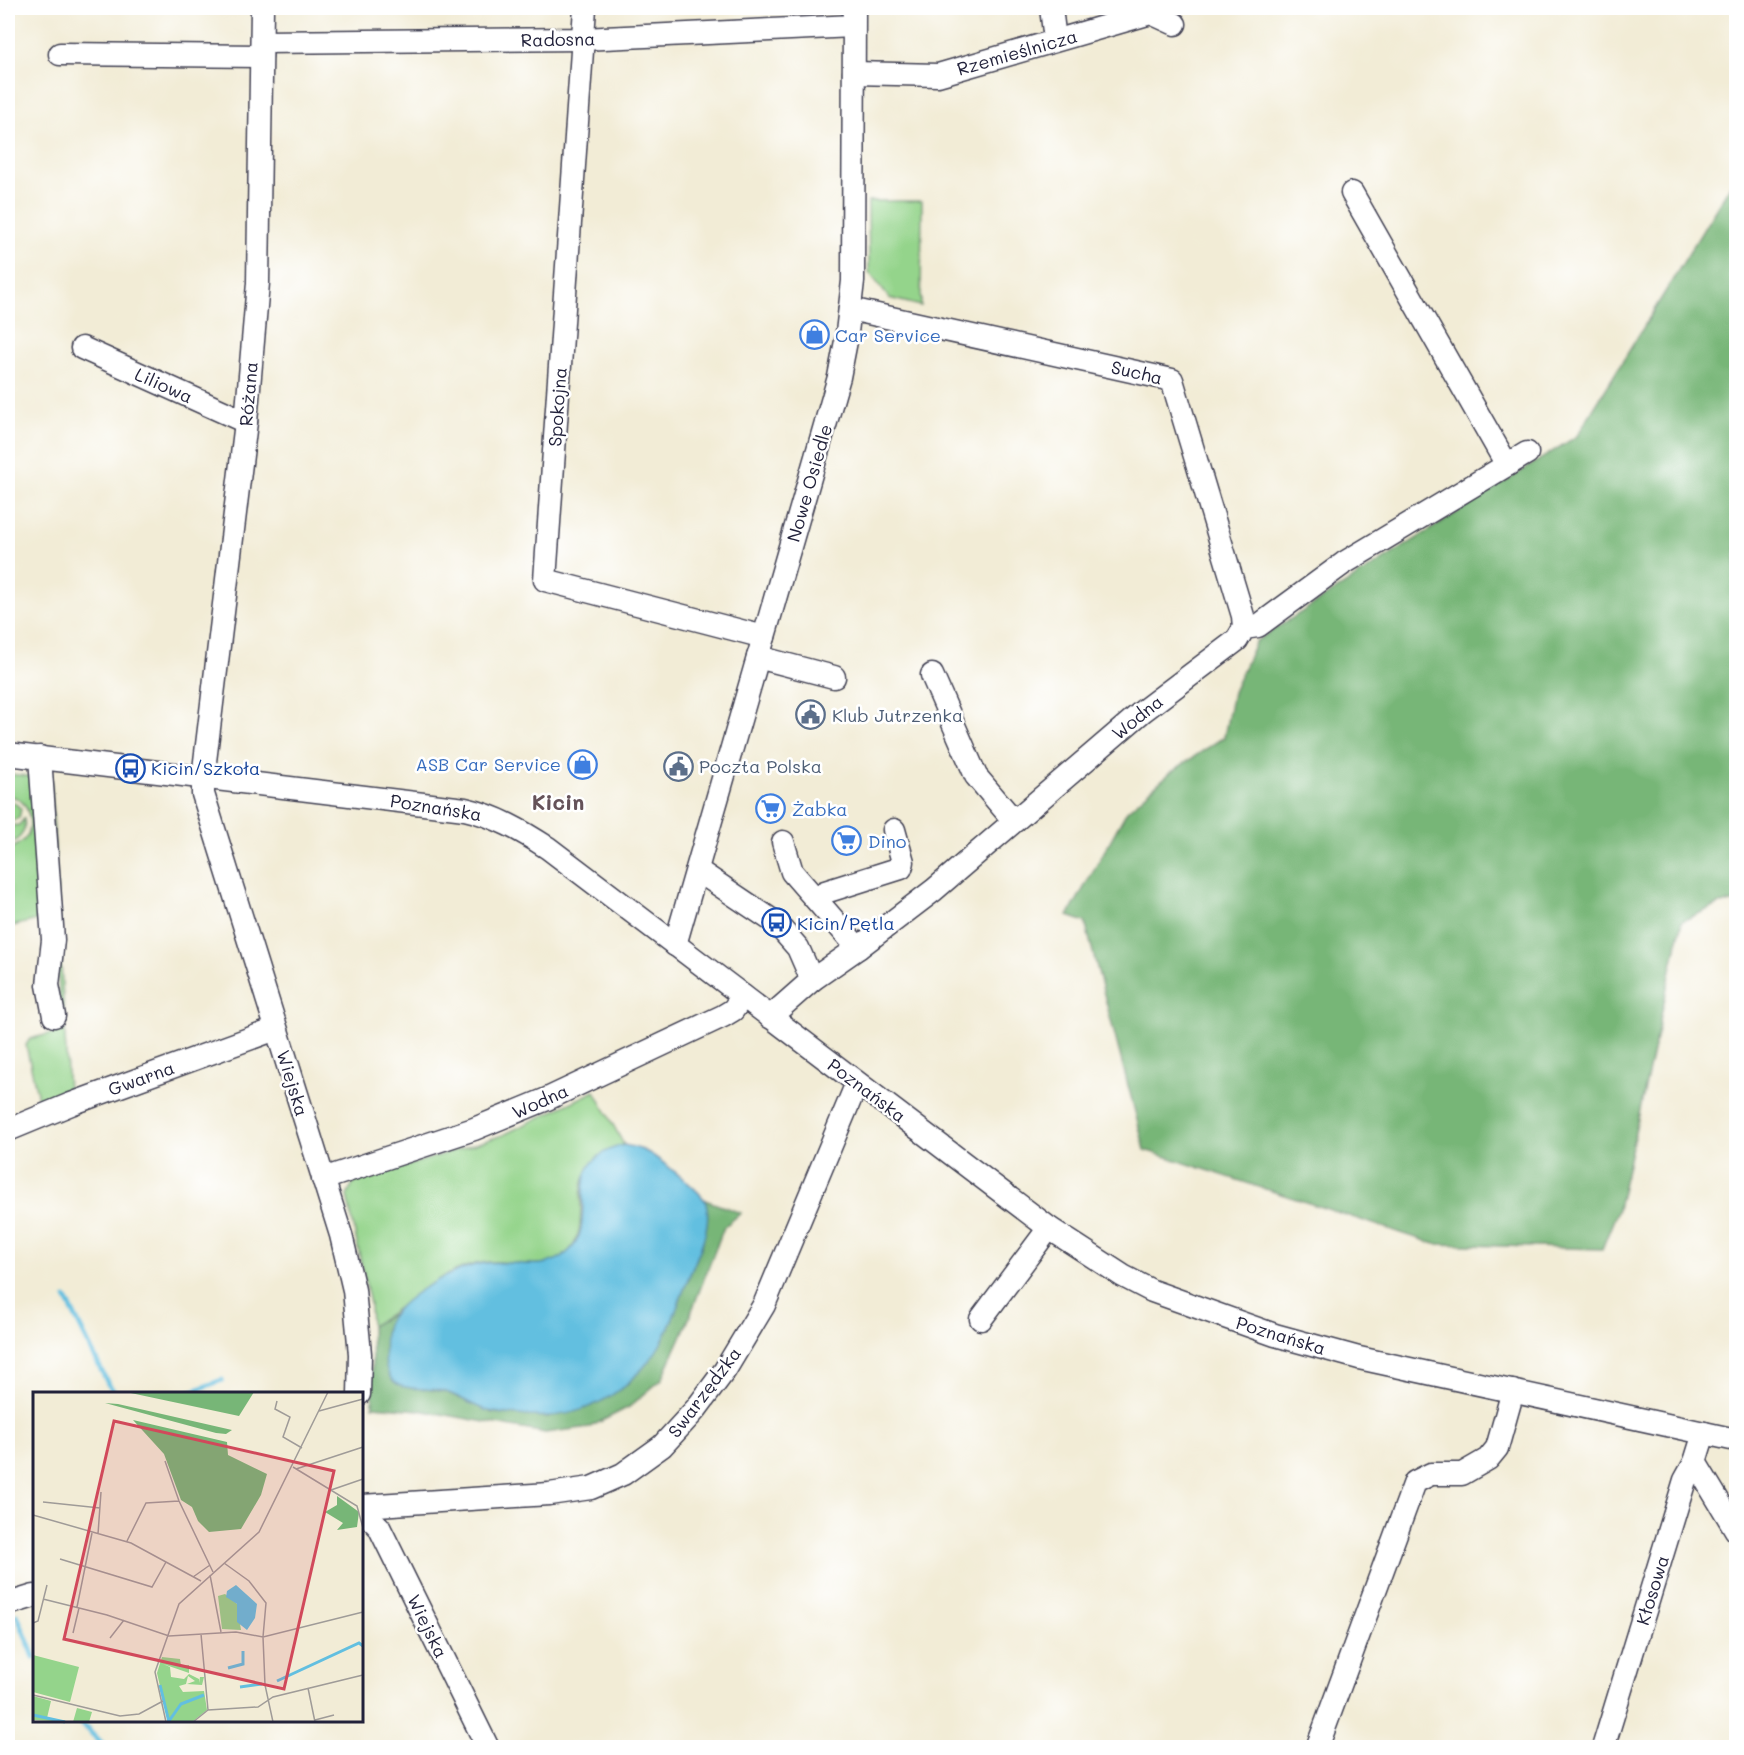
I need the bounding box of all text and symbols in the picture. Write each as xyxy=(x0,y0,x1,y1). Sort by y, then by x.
street label: Rzemieślnicza xyxy=(954,23,1080,81)
street label: Radosna xyxy=(520,26,596,52)
shop icon: Car Service xyxy=(798,319,830,351)
place label: Car Service xyxy=(835,323,941,347)
street label: Sucha xyxy=(1109,354,1165,390)
street label: Różana xyxy=(233,361,263,427)
street label: Liliowa xyxy=(131,362,197,408)
street label: Spokojna xyxy=(542,367,572,447)
street label: Nowe Osiedle xyxy=(781,421,837,545)
street label: Wodna xyxy=(1106,689,1168,745)
public building icon: Klub Jutrzenka xyxy=(795,699,827,731)
place label: Klub Jutrzenka xyxy=(832,703,963,727)
shop icon: ASB Car Service xyxy=(566,748,598,780)
public building icon: Poczta Polska xyxy=(662,750,694,782)
bus stop icon: Kicin/Szkoła xyxy=(114,752,146,784)
place label: ASB Car Service xyxy=(416,752,561,776)
place label: Poczta Polska xyxy=(699,754,822,778)
place label: Kicin/Szkoła xyxy=(151,756,260,780)
street label: Poznańska xyxy=(389,788,483,826)
district label: Kicin xyxy=(532,788,584,815)
supermarket icon: Żabka xyxy=(755,793,787,825)
place label: Żabka xyxy=(792,797,848,821)
supermarket icon: Dino xyxy=(831,825,863,857)
place label: Dino xyxy=(868,829,907,853)
bus stop icon: Kicin/Pętla xyxy=(760,907,792,939)
place label: Kicin/Pętla xyxy=(797,911,895,935)
street label: Wiejska xyxy=(272,1047,314,1119)
street label: Poznańska xyxy=(823,1053,911,1127)
street label: Gwarna xyxy=(105,1055,177,1101)
street label: Wodna xyxy=(508,1078,572,1124)
street label: Poznańska xyxy=(1233,1310,1329,1360)
street label: Swarzędzka xyxy=(662,1342,746,1442)
inset map xyxy=(33,1392,363,1722)
street label: Kłosowa xyxy=(1630,1552,1674,1628)
street label: Wiejska xyxy=(402,1590,454,1662)

